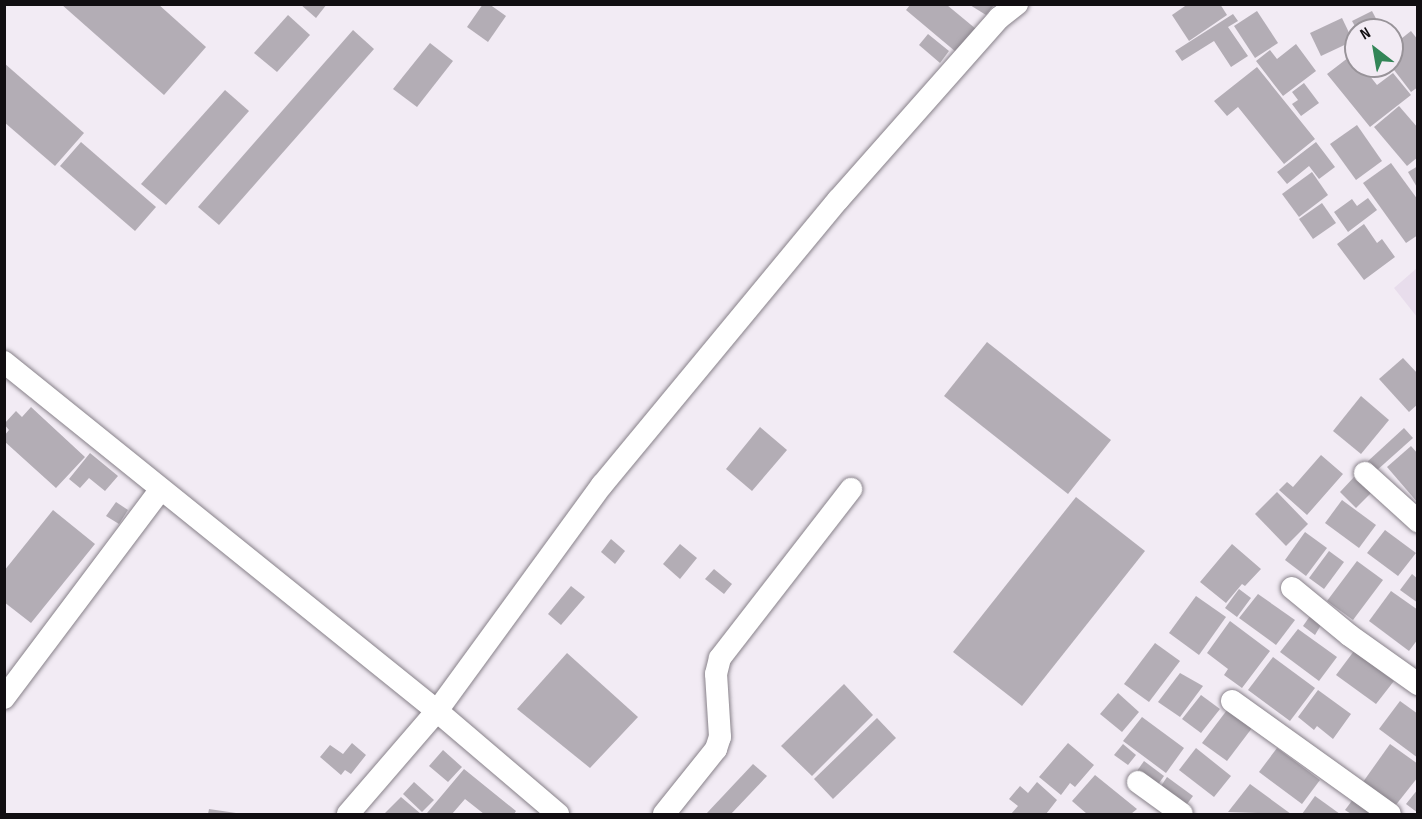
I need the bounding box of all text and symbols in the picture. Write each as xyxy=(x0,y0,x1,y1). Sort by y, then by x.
north arrow xyxy=(1344,18,1404,78)
text: N xyxy=(1357,24,1374,44)

